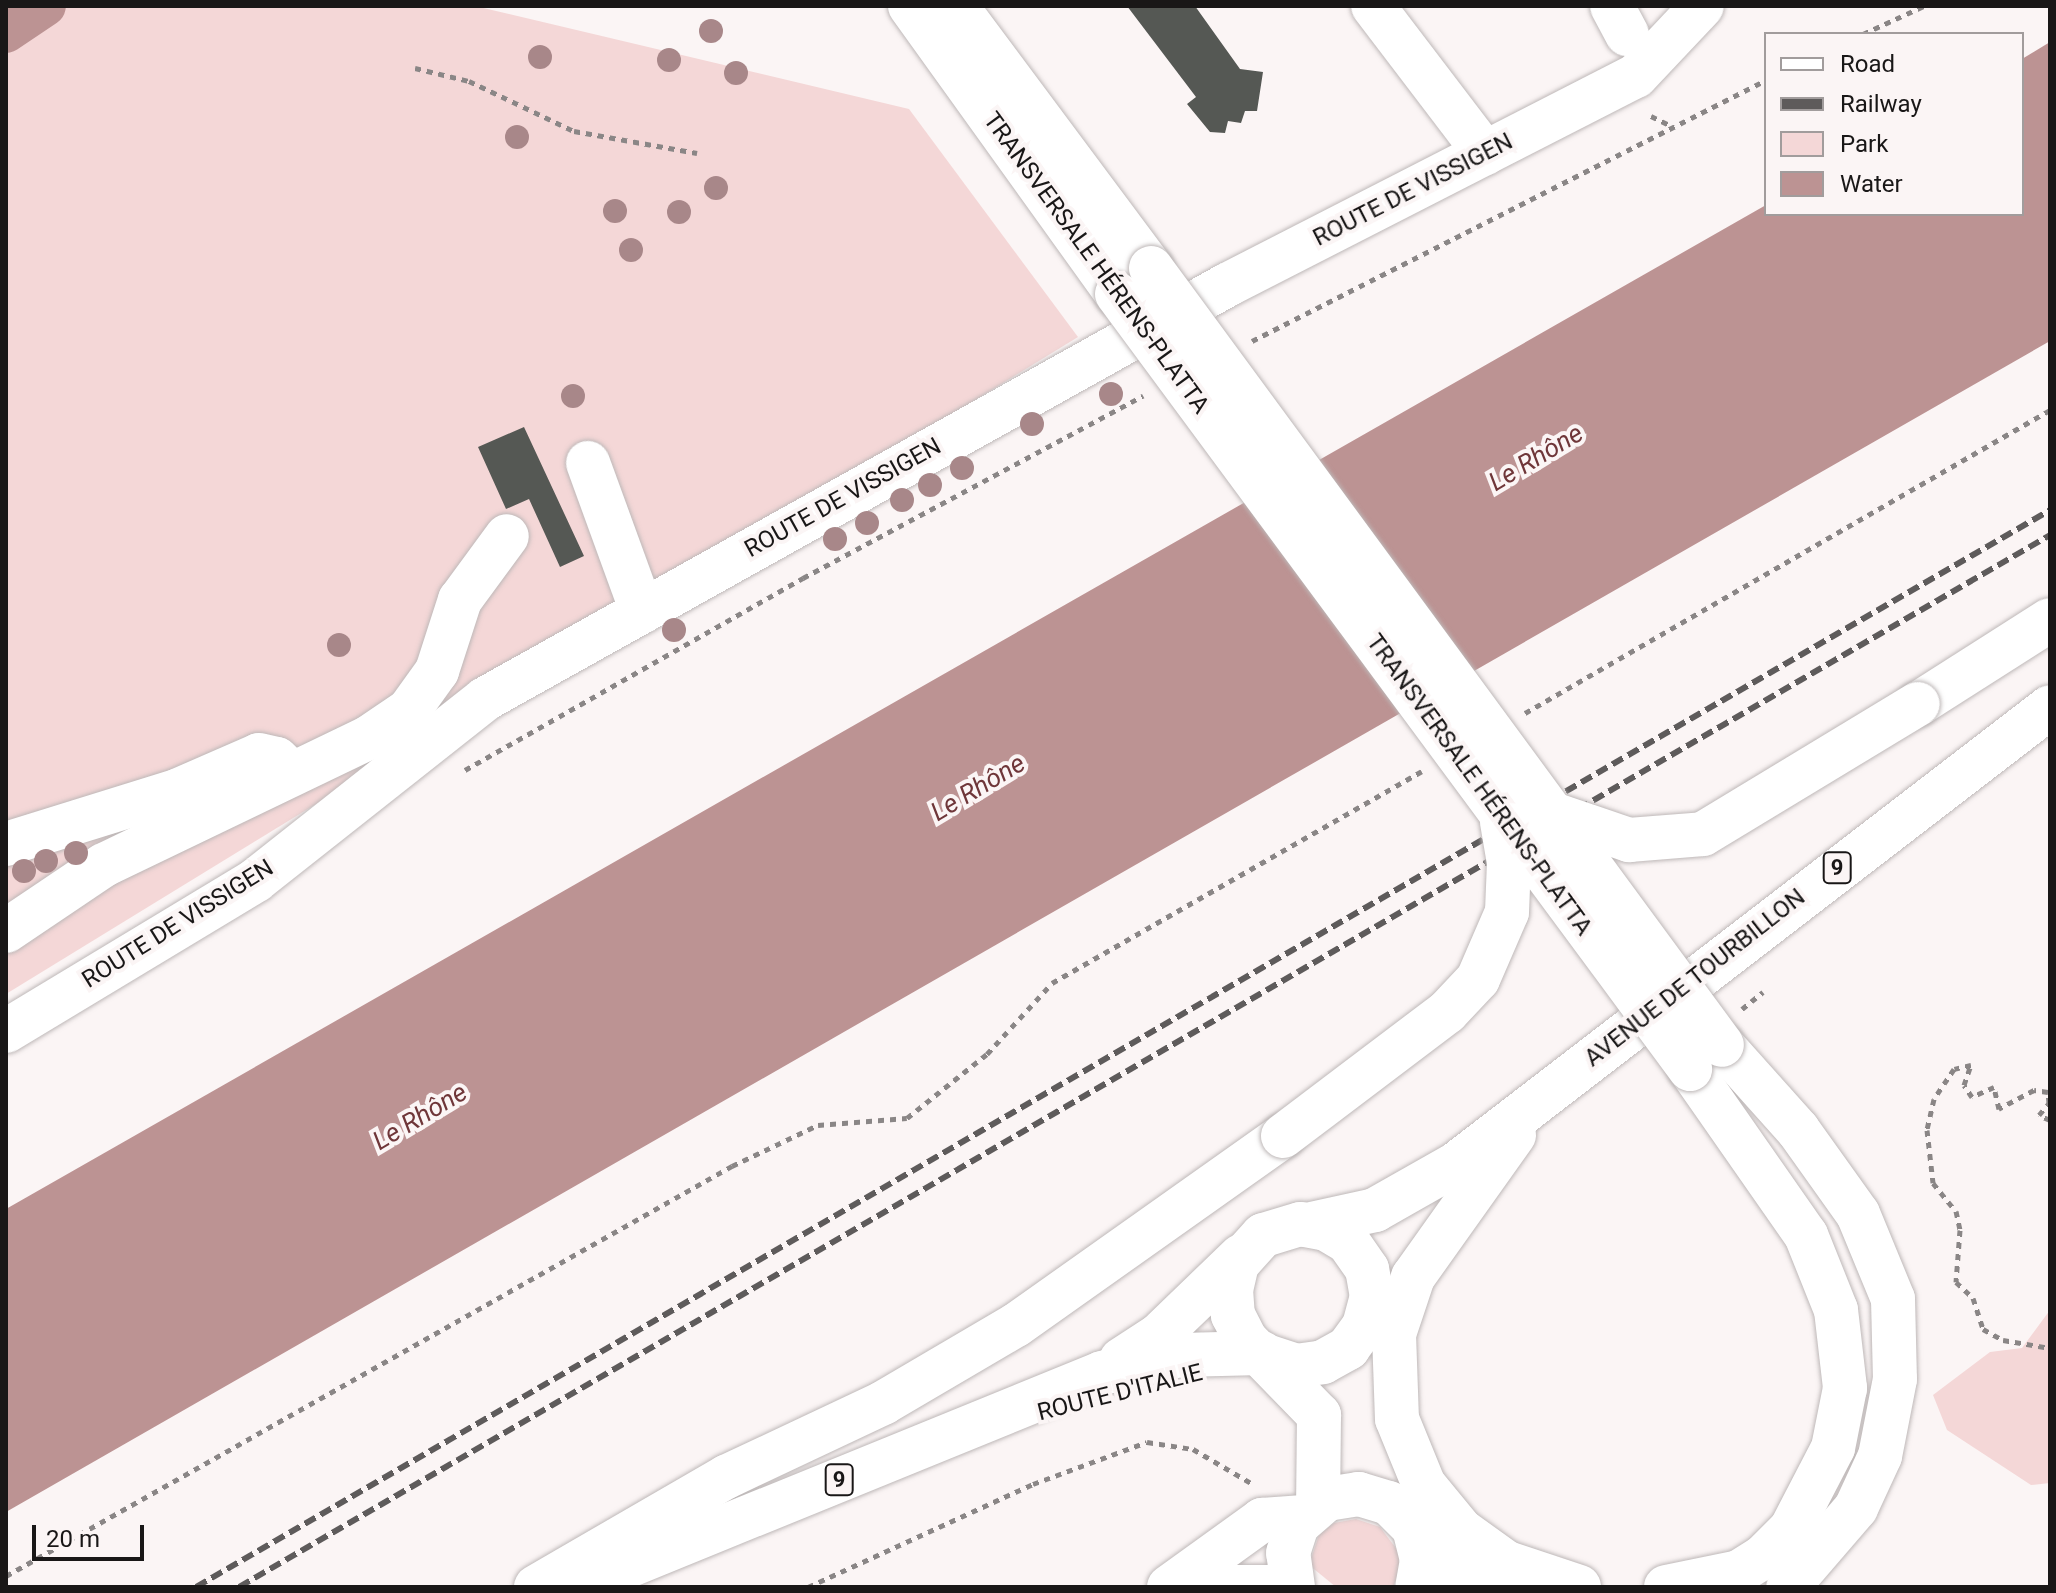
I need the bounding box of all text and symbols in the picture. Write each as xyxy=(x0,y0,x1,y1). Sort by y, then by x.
legend xyxy=(1764,32,2024,216)
text: Road xyxy=(1840,50,1895,78)
text: Railway xyxy=(1840,90,1922,118)
street label: TRANSVERSALE HÉRENS-PLATTA xyxy=(977,107,1215,419)
street label: ROUTE DE VISSIGEN xyxy=(1308,127,1518,253)
text: Park xyxy=(1840,130,1888,158)
text: Water xyxy=(1840,170,1903,198)
water label: Le Rhône xyxy=(1483,418,1589,498)
street label: ROUTE DE VISSIGEN xyxy=(740,432,946,564)
street label: TRANSVERSALE HÉRENS-PLATTA xyxy=(1360,629,1598,941)
water label: Le Rhône xyxy=(925,748,1031,828)
road number: 9 xyxy=(1821,850,1853,886)
street label: ROUTE DE VISSIGEN xyxy=(77,853,279,995)
street label: AVENUE DE TOURBILLON xyxy=(1579,883,1811,1073)
water label: Le Rhône xyxy=(367,1077,473,1157)
street label: ROUTE D'ITALIE xyxy=(1034,1359,1206,1427)
road number: 9 xyxy=(823,1462,855,1498)
scale bar xyxy=(36,1509,148,1559)
text: 20 m xyxy=(46,1525,100,1553)

